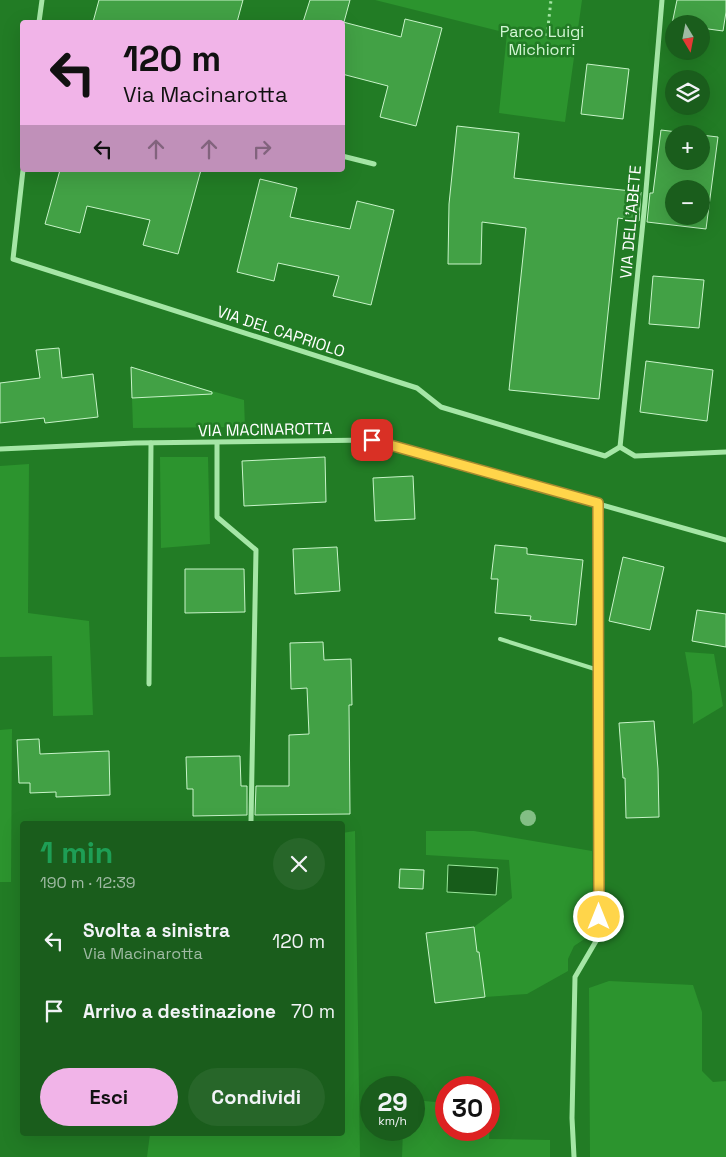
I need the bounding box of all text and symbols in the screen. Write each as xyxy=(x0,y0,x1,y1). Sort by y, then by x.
north arrow xyxy=(665,15,710,60)
map controls xyxy=(665,15,710,225)
park label: Parco Luigi Michiorri xyxy=(500,21,584,60)
text: 120 m xyxy=(123,37,221,81)
icon: left xyxy=(40,40,105,105)
button: layers xyxy=(665,70,710,115)
text: Via Macinarotta xyxy=(123,80,288,108)
button: + xyxy=(665,125,710,170)
icon: left xyxy=(89,135,117,163)
icon: ahead xyxy=(142,135,170,163)
icon: ahead xyxy=(195,135,223,163)
icon: right xyxy=(248,135,276,163)
street label: VIA DELL'ABETE xyxy=(615,164,646,280)
button: − xyxy=(665,180,710,225)
street label: VIA DEL CAPRIOLO xyxy=(214,301,348,362)
street label: VIA MACINAROTTA xyxy=(198,418,332,441)
pin xyxy=(351,419,393,461)
icon: arrive xyxy=(358,426,386,454)
text: 1 min xyxy=(40,833,113,872)
button: close xyxy=(273,838,325,890)
text: 190 m · 12:39 xyxy=(40,872,136,893)
position arrow xyxy=(572,890,624,942)
text: Svolta a sinistra xyxy=(83,918,230,943)
icon: left xyxy=(40,927,68,955)
text: 120 m xyxy=(272,929,325,954)
text: Via Macinarotta xyxy=(83,943,203,964)
icon: arrive xyxy=(40,997,68,1025)
text: Arrivo a destinazione xyxy=(83,999,276,1024)
text: 70 m xyxy=(291,999,335,1024)
button: Esci xyxy=(40,1068,178,1126)
button: Condividi xyxy=(188,1068,325,1126)
speed limit sign: 30 xyxy=(435,1076,500,1141)
text: 29 xyxy=(377,1086,408,1118)
text: km/h xyxy=(378,1113,407,1129)

